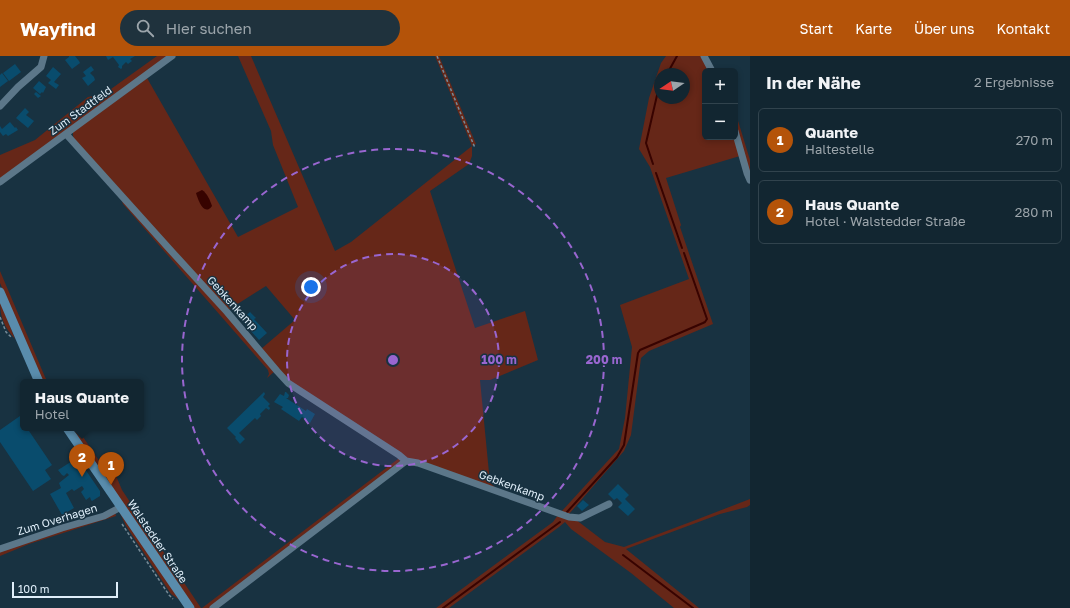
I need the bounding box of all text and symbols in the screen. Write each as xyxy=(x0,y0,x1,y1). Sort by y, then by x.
search box xyxy=(120,10,400,46)
text: Wayfind xyxy=(20,17,96,40)
icon: search xyxy=(134,17,156,39)
text: Hier suchen xyxy=(166,19,252,37)
text: Start xyxy=(800,20,833,37)
text: Karte xyxy=(855,20,892,37)
text: Über uns xyxy=(914,20,974,37)
text: Kontakt xyxy=(996,20,1050,37)
north arrow xyxy=(654,68,690,104)
map controls xyxy=(702,68,738,140)
button: + xyxy=(702,68,738,104)
text: In der Nähe xyxy=(766,72,861,93)
text: 2 Ergebnisse xyxy=(974,74,1054,90)
street label: Zum Stadtfeld xyxy=(46,83,114,137)
button: − xyxy=(702,104,738,140)
text: Quante xyxy=(805,123,858,141)
text: 1 xyxy=(777,132,783,148)
text: 270 m xyxy=(1016,132,1053,148)
text: Haltestelle xyxy=(805,141,874,157)
text: Haus Quante xyxy=(805,195,899,213)
text: 2 xyxy=(776,204,784,220)
text: 280 m xyxy=(1015,204,1053,220)
text: Hotel · Walstedder Straße xyxy=(805,213,966,229)
street label: Gebkenkamp xyxy=(205,273,261,333)
your location xyxy=(301,277,321,297)
text: 100 m xyxy=(481,352,517,367)
text: 200 m xyxy=(586,352,622,367)
centre of rings xyxy=(386,353,400,367)
popup xyxy=(20,379,144,431)
text: Haus Quante xyxy=(35,388,129,406)
text: Hotel xyxy=(35,406,69,422)
pin: 2 xyxy=(69,444,95,477)
pin: 1 xyxy=(98,452,124,485)
street label: Gebkenkamp xyxy=(477,467,547,503)
street label: Walstedder Straße xyxy=(125,497,191,585)
street label: Zum Overhagen xyxy=(15,501,99,537)
scale bar xyxy=(12,580,118,599)
text: 100 m xyxy=(18,582,49,595)

